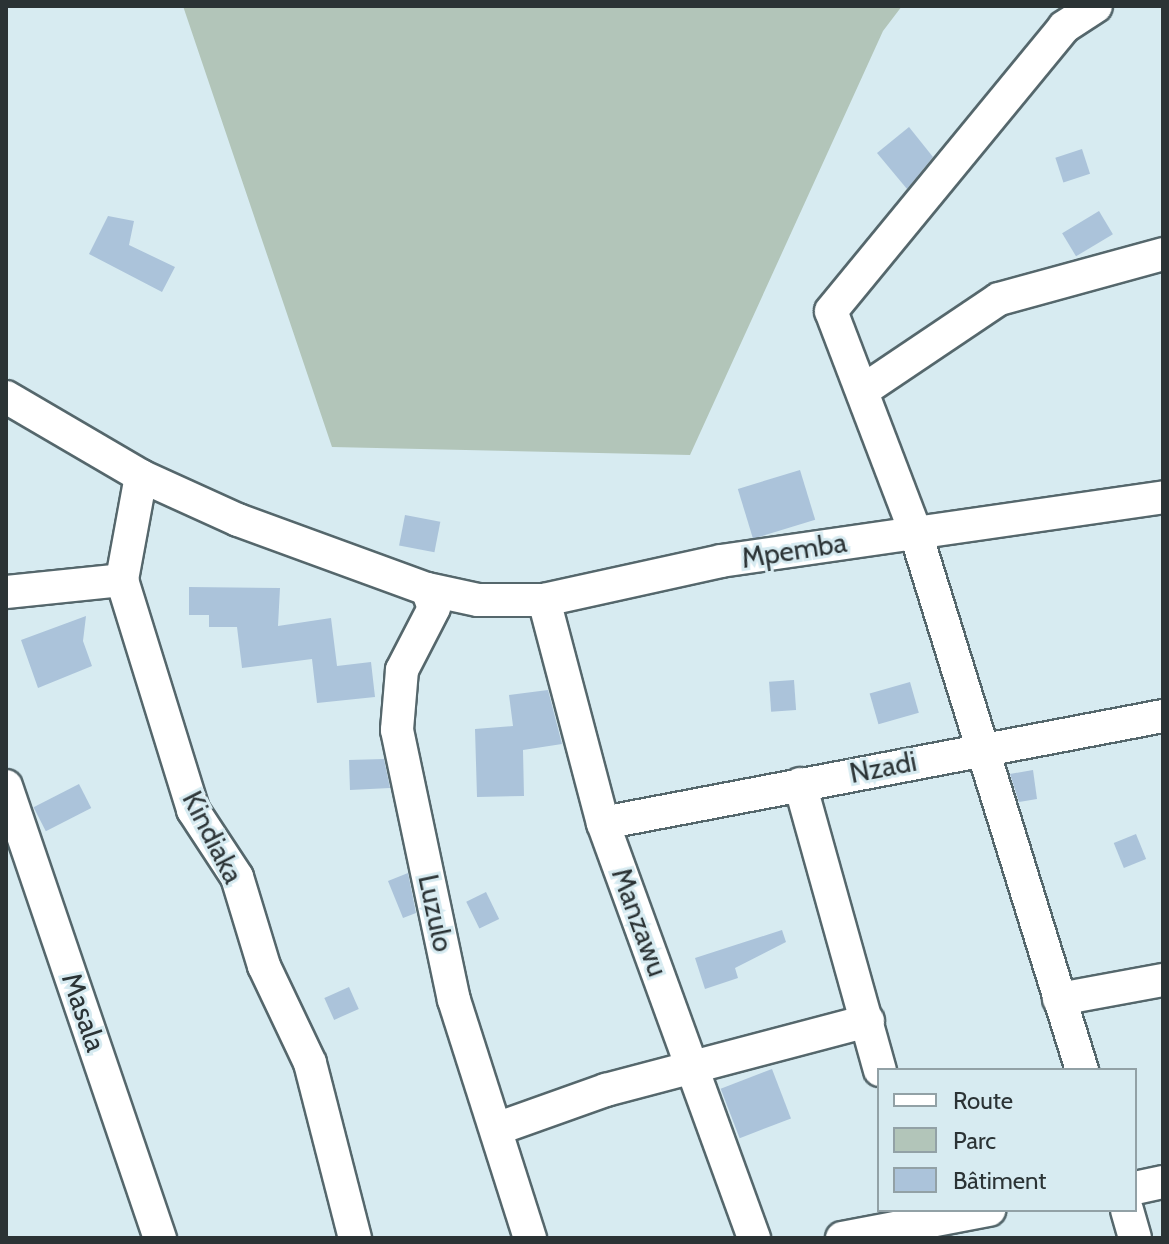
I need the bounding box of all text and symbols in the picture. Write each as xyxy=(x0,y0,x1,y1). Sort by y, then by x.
street label: Mpemba xyxy=(739,525,849,575)
street label: Nzadi xyxy=(847,744,919,790)
street label: Kindiaka xyxy=(176,785,250,889)
street label: Manzawu xyxy=(605,863,675,981)
street label: Luzulo xyxy=(411,871,461,955)
street label: Masala xyxy=(55,968,113,1056)
legend xyxy=(877,1068,1137,1212)
text: Route xyxy=(953,1086,1013,1115)
text: Parc xyxy=(953,1126,996,1155)
text: Bâtiment xyxy=(953,1166,1046,1195)

